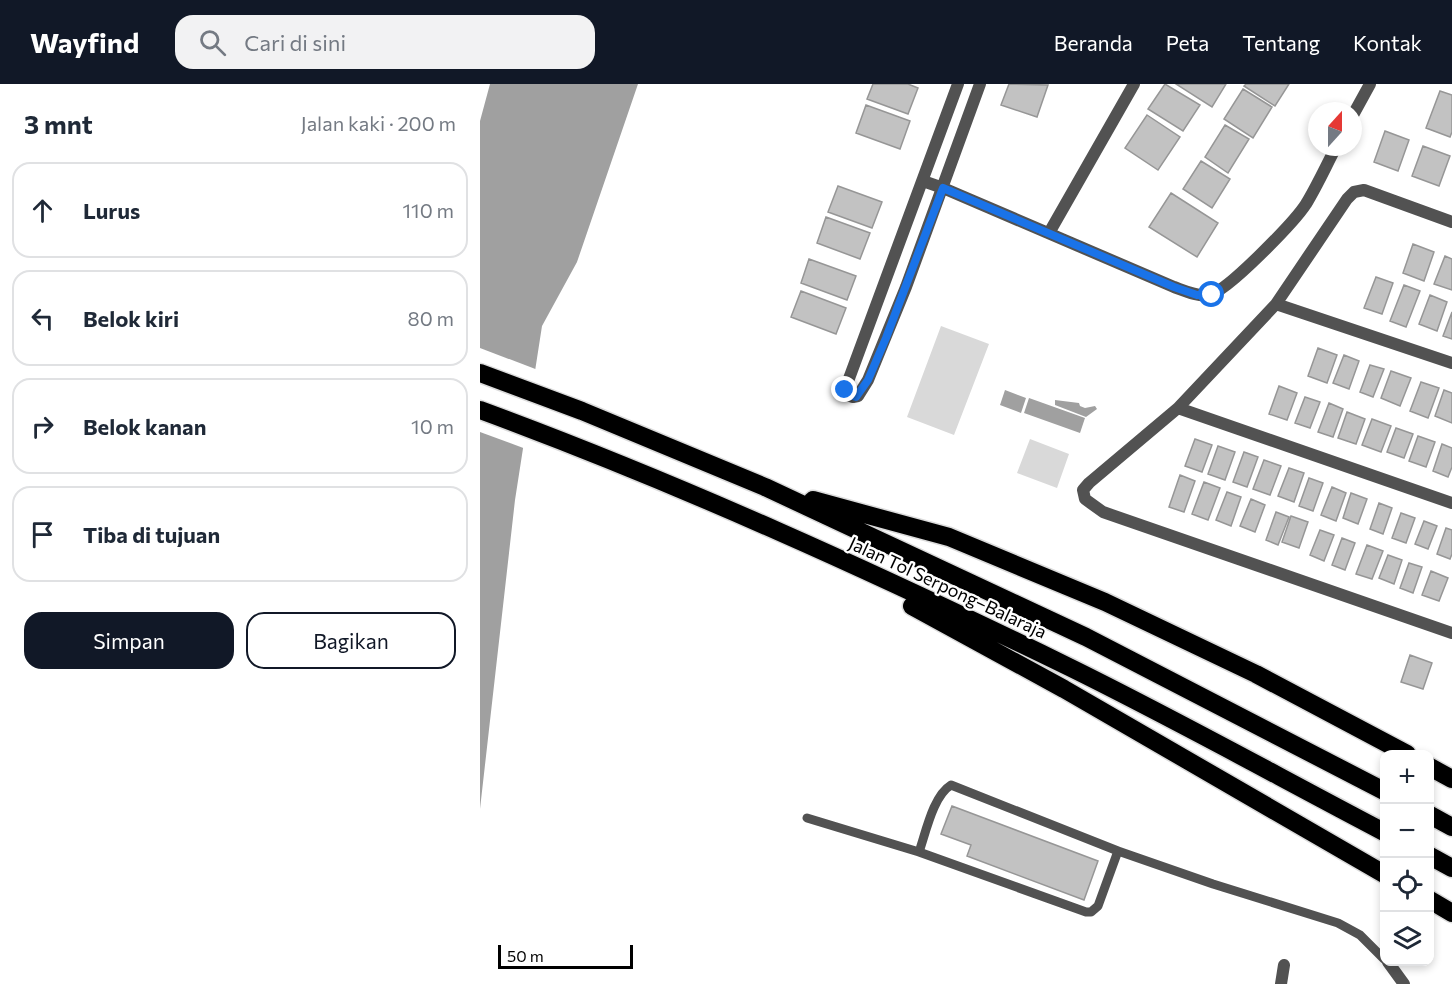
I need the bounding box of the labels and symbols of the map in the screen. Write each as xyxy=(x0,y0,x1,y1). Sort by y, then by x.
north arrow xyxy=(1308,102,1362,156)
route start xyxy=(1198,281,1224,307)
route end xyxy=(831,376,857,402)
street label: Jalan Tol Serpong–Balaraja xyxy=(846,531,1050,643)
scale bar xyxy=(498,942,633,970)

